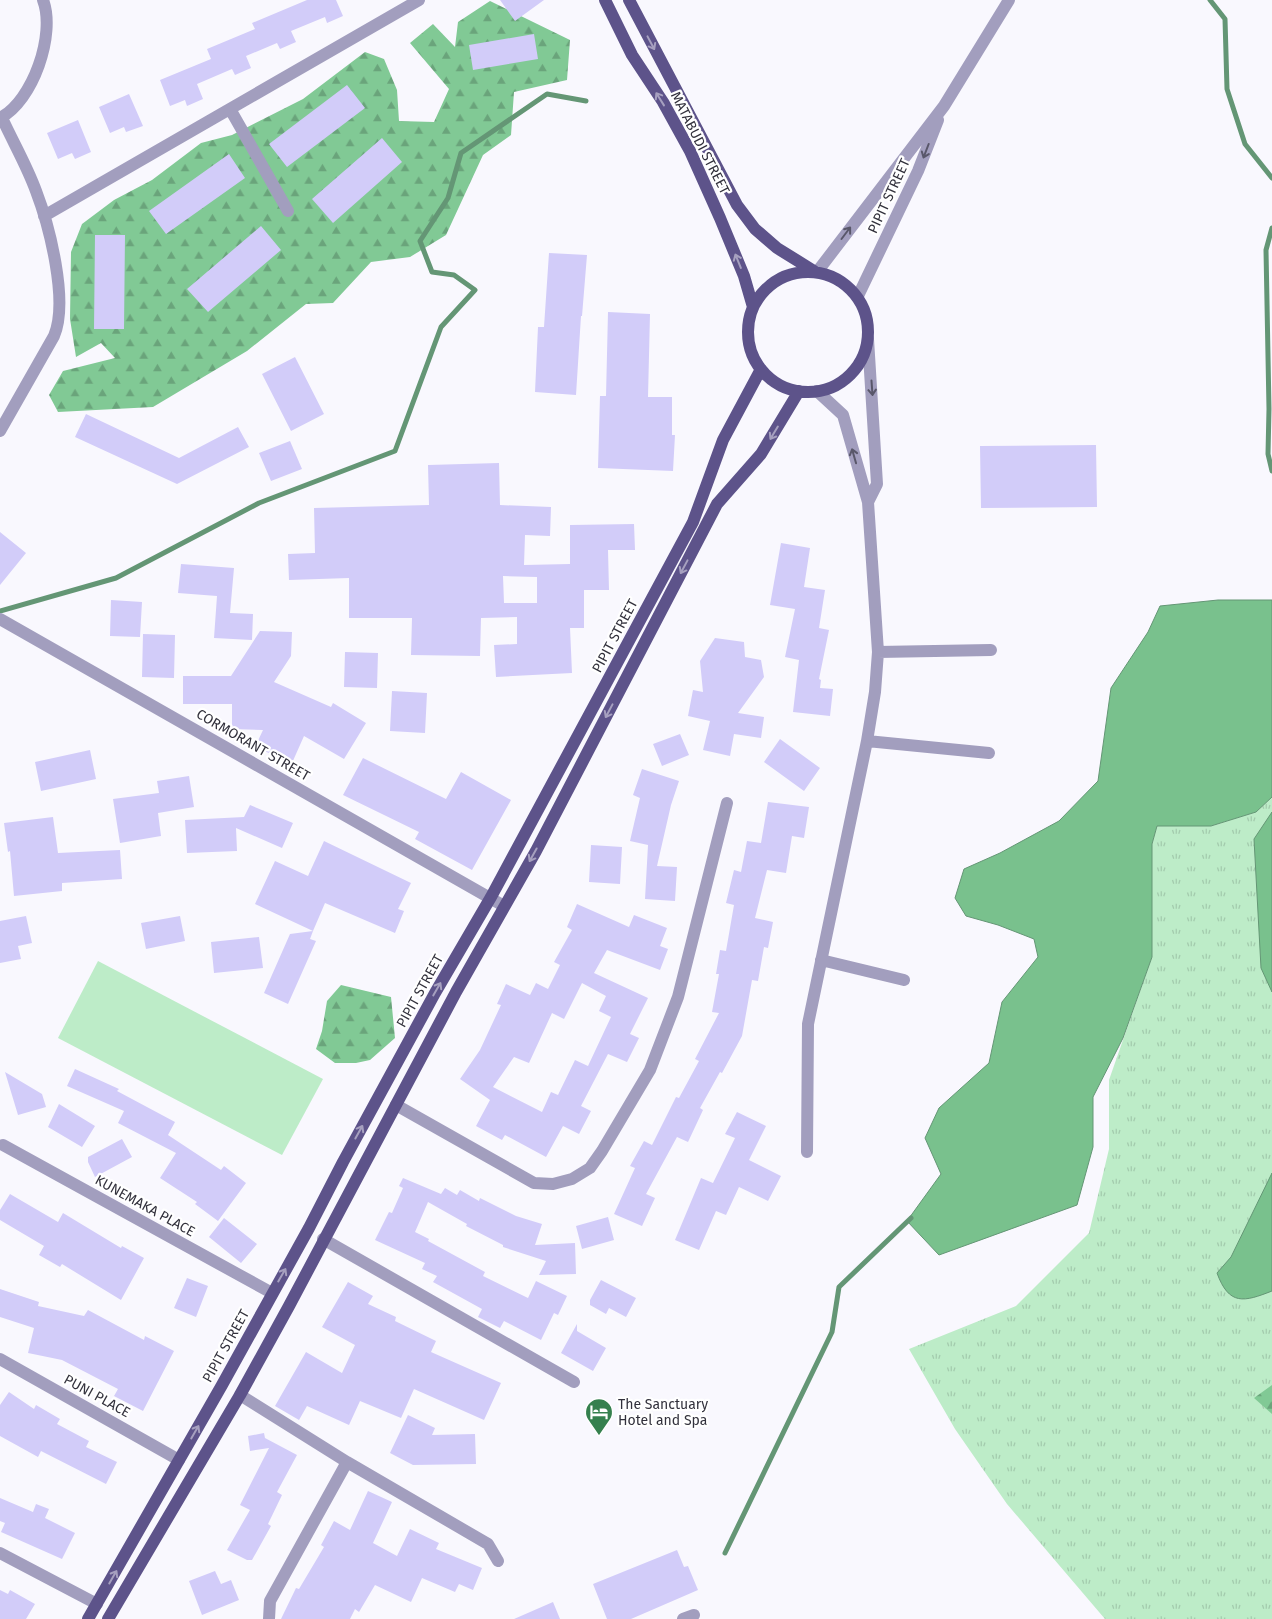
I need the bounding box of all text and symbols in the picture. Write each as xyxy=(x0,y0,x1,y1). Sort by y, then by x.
one-way arrow xyxy=(647,35,656,50)
street label: MATABUDI STREET xyxy=(667,89,733,198)
one-way arrow xyxy=(655,92,665,106)
one-way arrow xyxy=(921,143,930,159)
street label: PIPIT STREET xyxy=(864,155,914,236)
one-way arrow xyxy=(841,227,852,240)
one-way arrow xyxy=(732,254,742,269)
one-way arrow xyxy=(867,379,876,395)
one-way arrow xyxy=(768,425,778,439)
one-way arrow xyxy=(849,448,859,464)
one-way arrow xyxy=(679,559,688,574)
street label: PIPIT STREET xyxy=(589,596,642,676)
one-way arrow xyxy=(604,703,613,718)
street label: CORMORANT STREET xyxy=(193,706,314,785)
one-way arrow xyxy=(528,847,538,862)
street label: PIPIT STREET xyxy=(393,951,447,1030)
one-way arrow xyxy=(432,982,442,997)
one-way arrow xyxy=(355,1125,365,1140)
street label: KUNEMAKA PLACE xyxy=(92,1171,198,1241)
one-way arrow xyxy=(278,1268,288,1283)
street label: PIPIT STREET xyxy=(199,1306,253,1385)
street label: PUNI PLACE xyxy=(61,1371,133,1421)
place label: The Sanctuary Hotel and Spa xyxy=(618,1396,708,1429)
hotel icon: The Sanctuary Hotel and Spa xyxy=(584,1397,614,1436)
one-way arrow xyxy=(190,1426,200,1440)
one-way arrow xyxy=(108,1571,118,1585)

